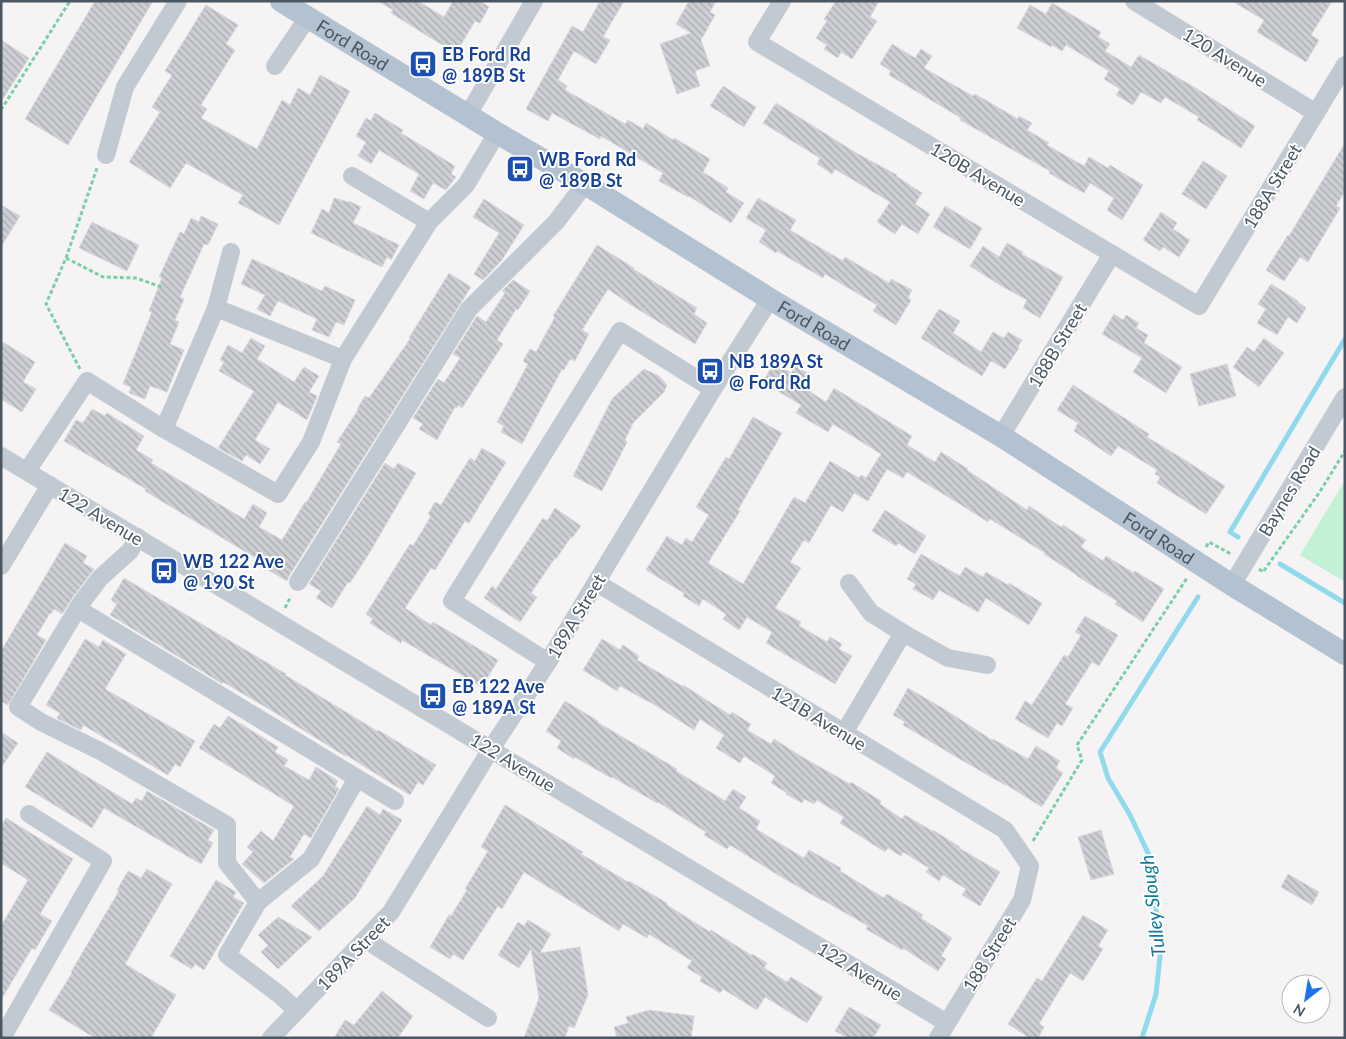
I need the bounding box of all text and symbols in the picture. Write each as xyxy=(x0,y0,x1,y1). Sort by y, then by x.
street label: Ford Road xyxy=(313,14,393,75)
street label: 120 Avenue xyxy=(1179,23,1271,91)
place label: EB Ford Rd @ 189B St xyxy=(442,43,531,86)
bus stop icon: EB Ford Rd @ 189B St xyxy=(408,49,438,79)
street label: 120B Avenue xyxy=(927,137,1029,211)
street label: 188A Street xyxy=(1238,139,1306,232)
place label: WB Ford Rd @ 189B St xyxy=(539,148,636,191)
bus stop icon: WB Ford Rd @ 189B St xyxy=(505,154,535,184)
street label: Ford Road xyxy=(774,295,854,355)
street label: 188B Street xyxy=(1023,298,1091,391)
place label: NB 189A St @ Ford Rd xyxy=(729,350,823,393)
bus stop icon: NB 189A St @ Ford Rd xyxy=(695,356,725,386)
street label: Baynes Road xyxy=(1253,442,1325,540)
street label: 122 Avenue xyxy=(55,482,147,550)
street label: Ford Road xyxy=(1119,507,1199,569)
place label: WB 122 Ave @ 190 St xyxy=(183,550,284,593)
bus stop icon: WB 122 Ave @ 190 St xyxy=(149,556,179,586)
street label: 189A Street xyxy=(542,569,610,662)
place label: EB 122 Ave @ 189A St xyxy=(452,675,545,718)
bus stop icon: EB 122 Ave @ 189A St xyxy=(418,681,448,711)
street label: 121B Avenue xyxy=(768,681,870,755)
street label: 122 Avenue xyxy=(467,728,559,796)
water label: Tulley Slough xyxy=(1134,854,1170,958)
street label: 189A Street xyxy=(312,911,394,995)
street label: 188 Street xyxy=(958,912,1021,995)
street label: 122 Avenue xyxy=(814,937,906,1005)
north arrow xyxy=(1281,974,1331,1024)
text: N xyxy=(1290,1001,1308,1021)

